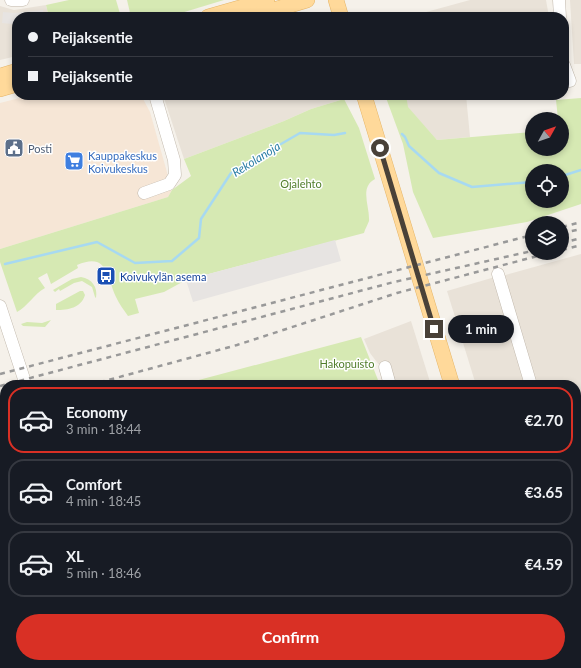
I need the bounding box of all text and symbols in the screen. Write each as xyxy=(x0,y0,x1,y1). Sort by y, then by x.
text: Peijaksentie xyxy=(52,28,133,46)
text: Peijaksentie xyxy=(52,67,133,85)
north arrow xyxy=(525,112,569,156)
map controls xyxy=(525,112,569,260)
public building icon: Posti xyxy=(3,137,25,159)
water label: Rekolanoja xyxy=(229,138,283,180)
route start xyxy=(371,139,389,157)
place label: Posti xyxy=(28,142,52,155)
place label: Kauppakeskus Koivukeskus xyxy=(88,149,157,175)
supermarket icon: Kauppakeskus Koivukeskus xyxy=(63,150,85,172)
button: locate xyxy=(525,164,569,208)
park label: Ojalehto xyxy=(280,177,322,190)
button: layers xyxy=(525,216,569,260)
bus stop icon: Koivukylän asema xyxy=(95,265,117,287)
place label: Koivukylän asema xyxy=(120,270,206,283)
callout: 1 min xyxy=(448,315,514,343)
route end xyxy=(425,320,443,338)
text: 1 min xyxy=(465,321,497,337)
park label: Hakopuisto xyxy=(319,357,375,370)
icon: car xyxy=(18,402,54,438)
text: Economy xyxy=(66,403,127,421)
text: €2.70 xyxy=(525,411,563,429)
text: 3 min · 18:44 xyxy=(66,421,141,437)
icon: car xyxy=(18,474,54,510)
text: Comfort xyxy=(66,475,122,493)
text: €3.65 xyxy=(525,483,563,501)
text: 4 min · 18:45 xyxy=(66,493,141,509)
icon: car xyxy=(18,546,54,582)
text: XL xyxy=(66,547,84,565)
text: €4.59 xyxy=(525,555,563,573)
text: 5 min · 18:46 xyxy=(66,565,141,581)
button: Confirm xyxy=(16,614,565,660)

